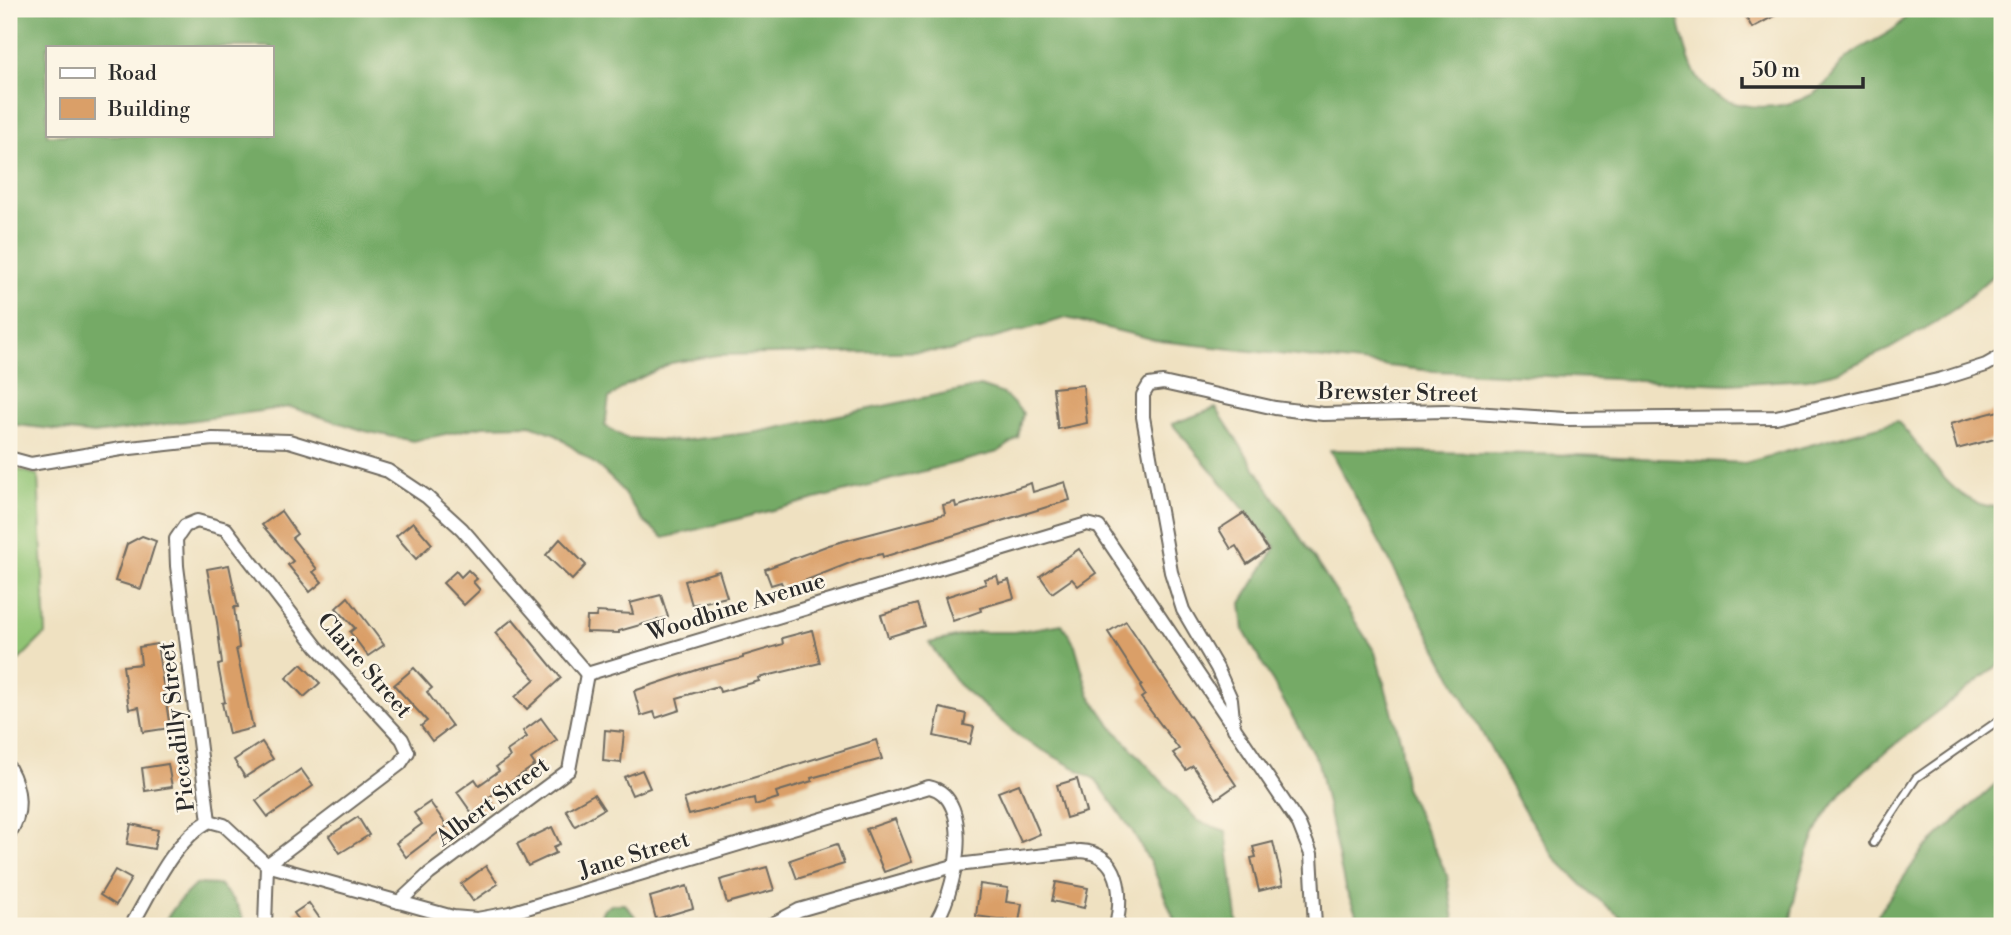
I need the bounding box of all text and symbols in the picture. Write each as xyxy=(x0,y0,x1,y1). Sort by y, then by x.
legend xyxy=(46,46,273,136)
scale bar xyxy=(1742,46,1862,90)
text: 50 m xyxy=(1752,58,1800,84)
text: Road xyxy=(108,61,157,87)
text: Building xyxy=(107,97,190,123)
street label: Brewster Street xyxy=(1316,378,1479,408)
street label: Woodbine Avenue xyxy=(643,567,829,648)
street label: Claire Street xyxy=(311,607,418,724)
street label: Piccadilly Street xyxy=(153,640,201,813)
street label: Albert Street xyxy=(430,751,555,853)
street label: Jane Street xyxy=(575,825,693,885)

